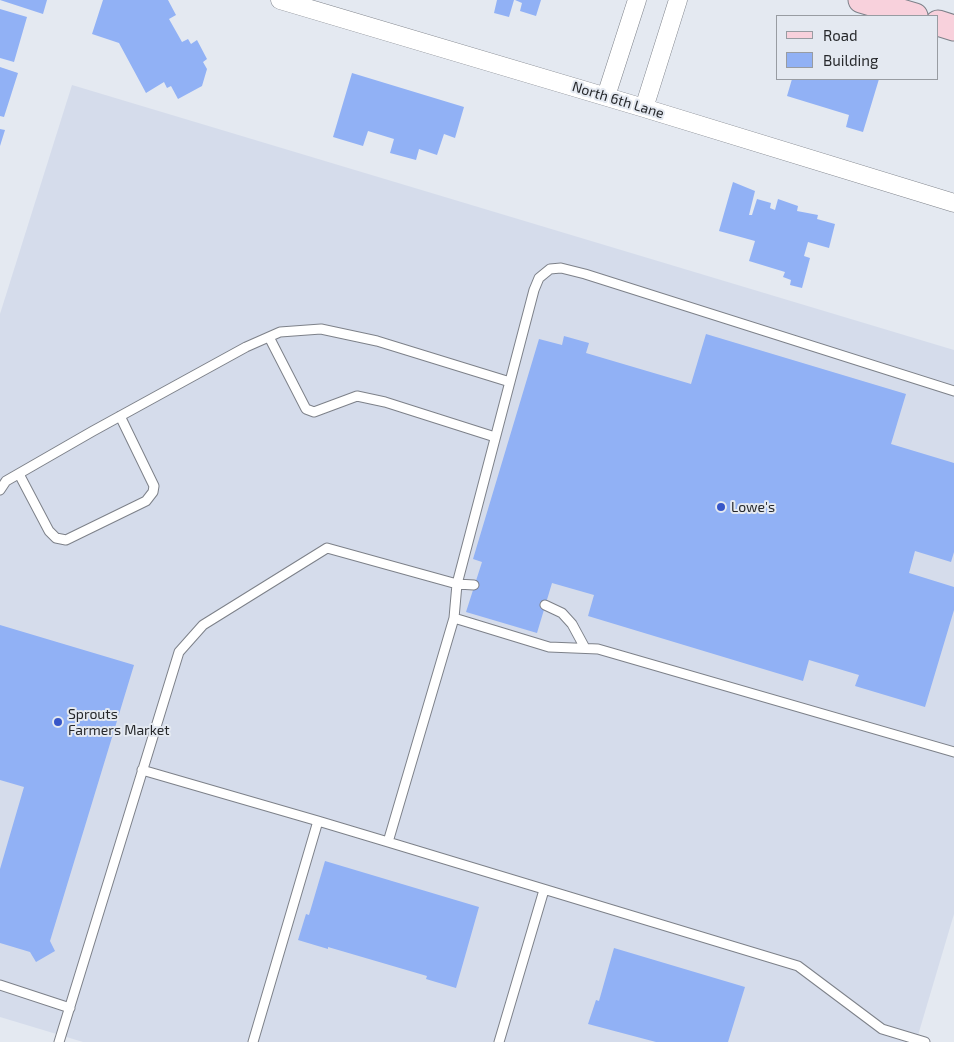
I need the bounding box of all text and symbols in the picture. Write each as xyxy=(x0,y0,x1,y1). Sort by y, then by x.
legend xyxy=(776,15,939,80)
text: Road xyxy=(823,26,858,44)
text: Building xyxy=(823,51,878,69)
street label: North 6th Lane xyxy=(570,78,666,122)
place label: Lowe's xyxy=(731,499,775,515)
marker: Lowe's xyxy=(715,501,727,513)
place label: Sprouts Farmers Market xyxy=(68,706,169,739)
marker: Sprouts Farmers Market xyxy=(52,716,64,728)

